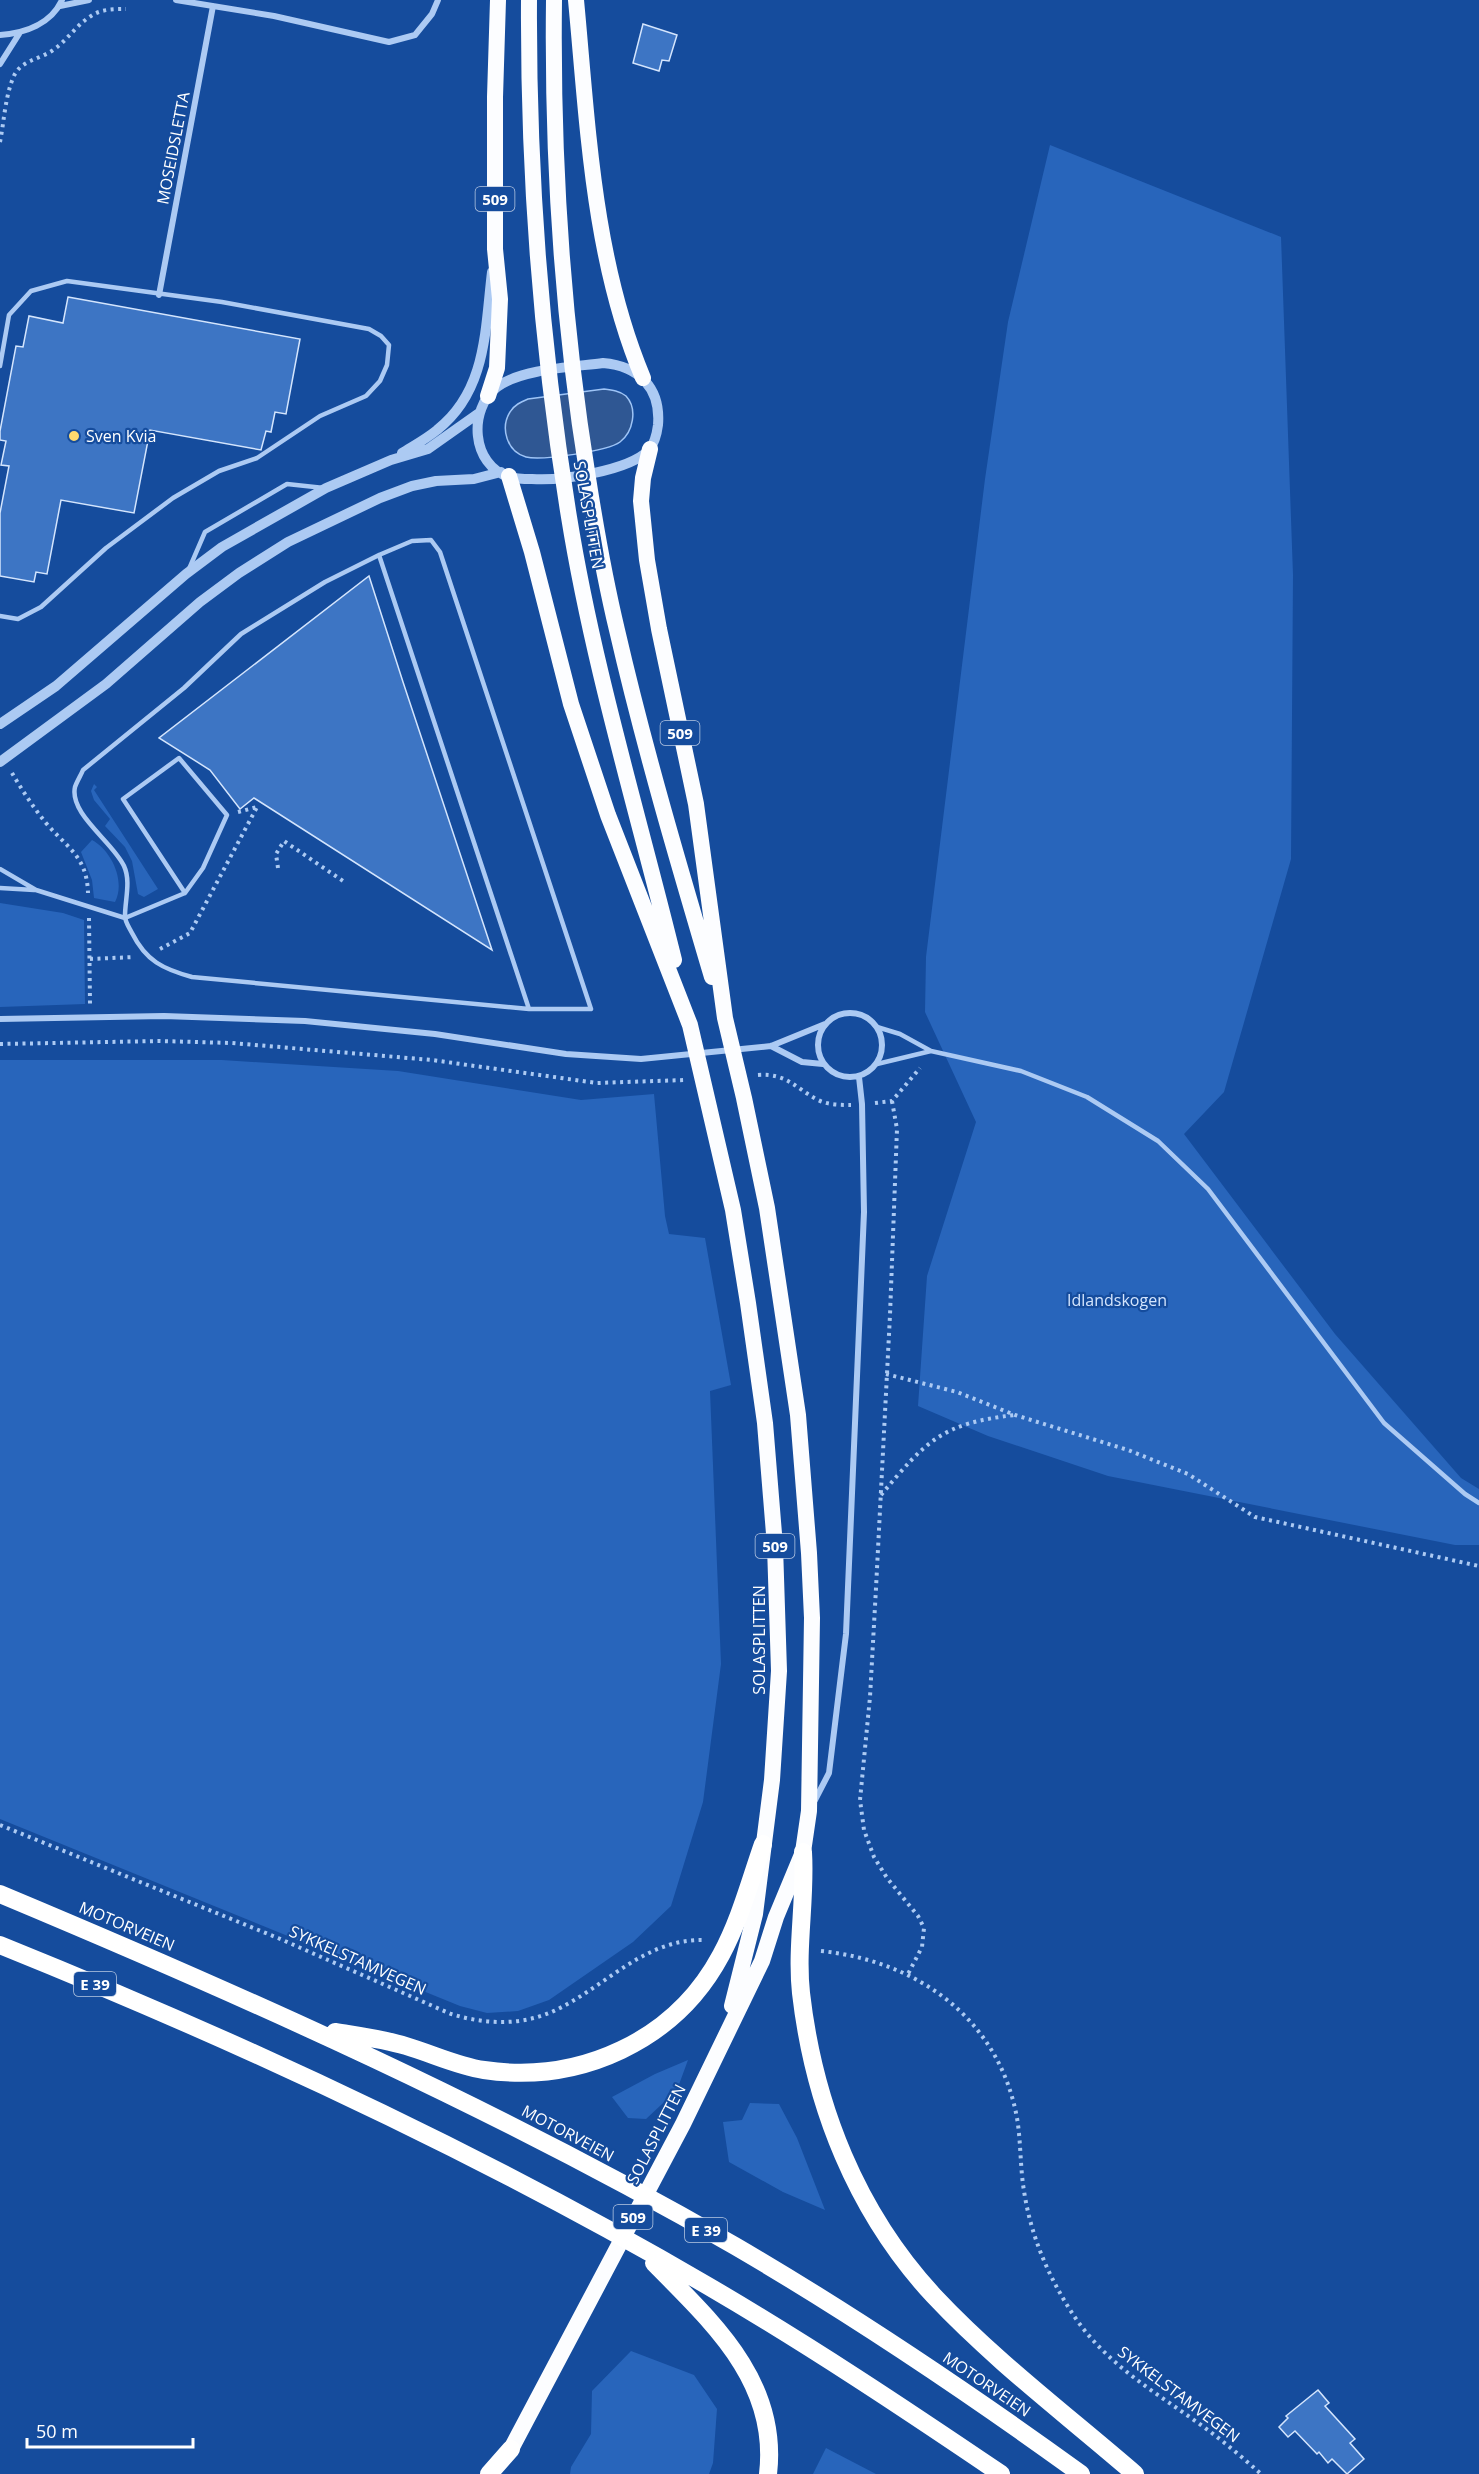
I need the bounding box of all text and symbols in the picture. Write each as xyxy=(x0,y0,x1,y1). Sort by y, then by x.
street label: MOSEIDSLETTA xyxy=(151,89,195,206)
road number: 509 xyxy=(476,187,514,211)
place label: Sven Kvia xyxy=(86,425,156,447)
marker: Sven Kvia xyxy=(67,429,81,443)
street label: SOLASPLITTEN xyxy=(569,459,609,571)
road number: 509 xyxy=(660,721,700,745)
park label: Idlandskogen xyxy=(1067,1289,1167,1311)
road number: 509 xyxy=(756,1534,794,1558)
street label: SOLASPLITTEN xyxy=(748,1585,770,1695)
street label: MOTORVEIEN xyxy=(76,1896,178,1956)
street label: SYKKELSTAMVEGEN xyxy=(286,1920,430,2000)
road number: E 39 xyxy=(74,1972,116,1996)
street label: SOLASPLITTEN xyxy=(621,2080,691,2188)
street label: MOTORVEIEN xyxy=(518,2099,618,2167)
road number: 509 xyxy=(614,2205,652,2229)
road number: E 39 xyxy=(685,2218,727,2242)
street label: SYKKELSTAMVEGEN xyxy=(1113,2341,1245,2447)
street label: MOTORVEIEN xyxy=(939,2346,1035,2422)
scale bar xyxy=(27,2411,194,2449)
text: 50 m xyxy=(36,2419,78,2443)

